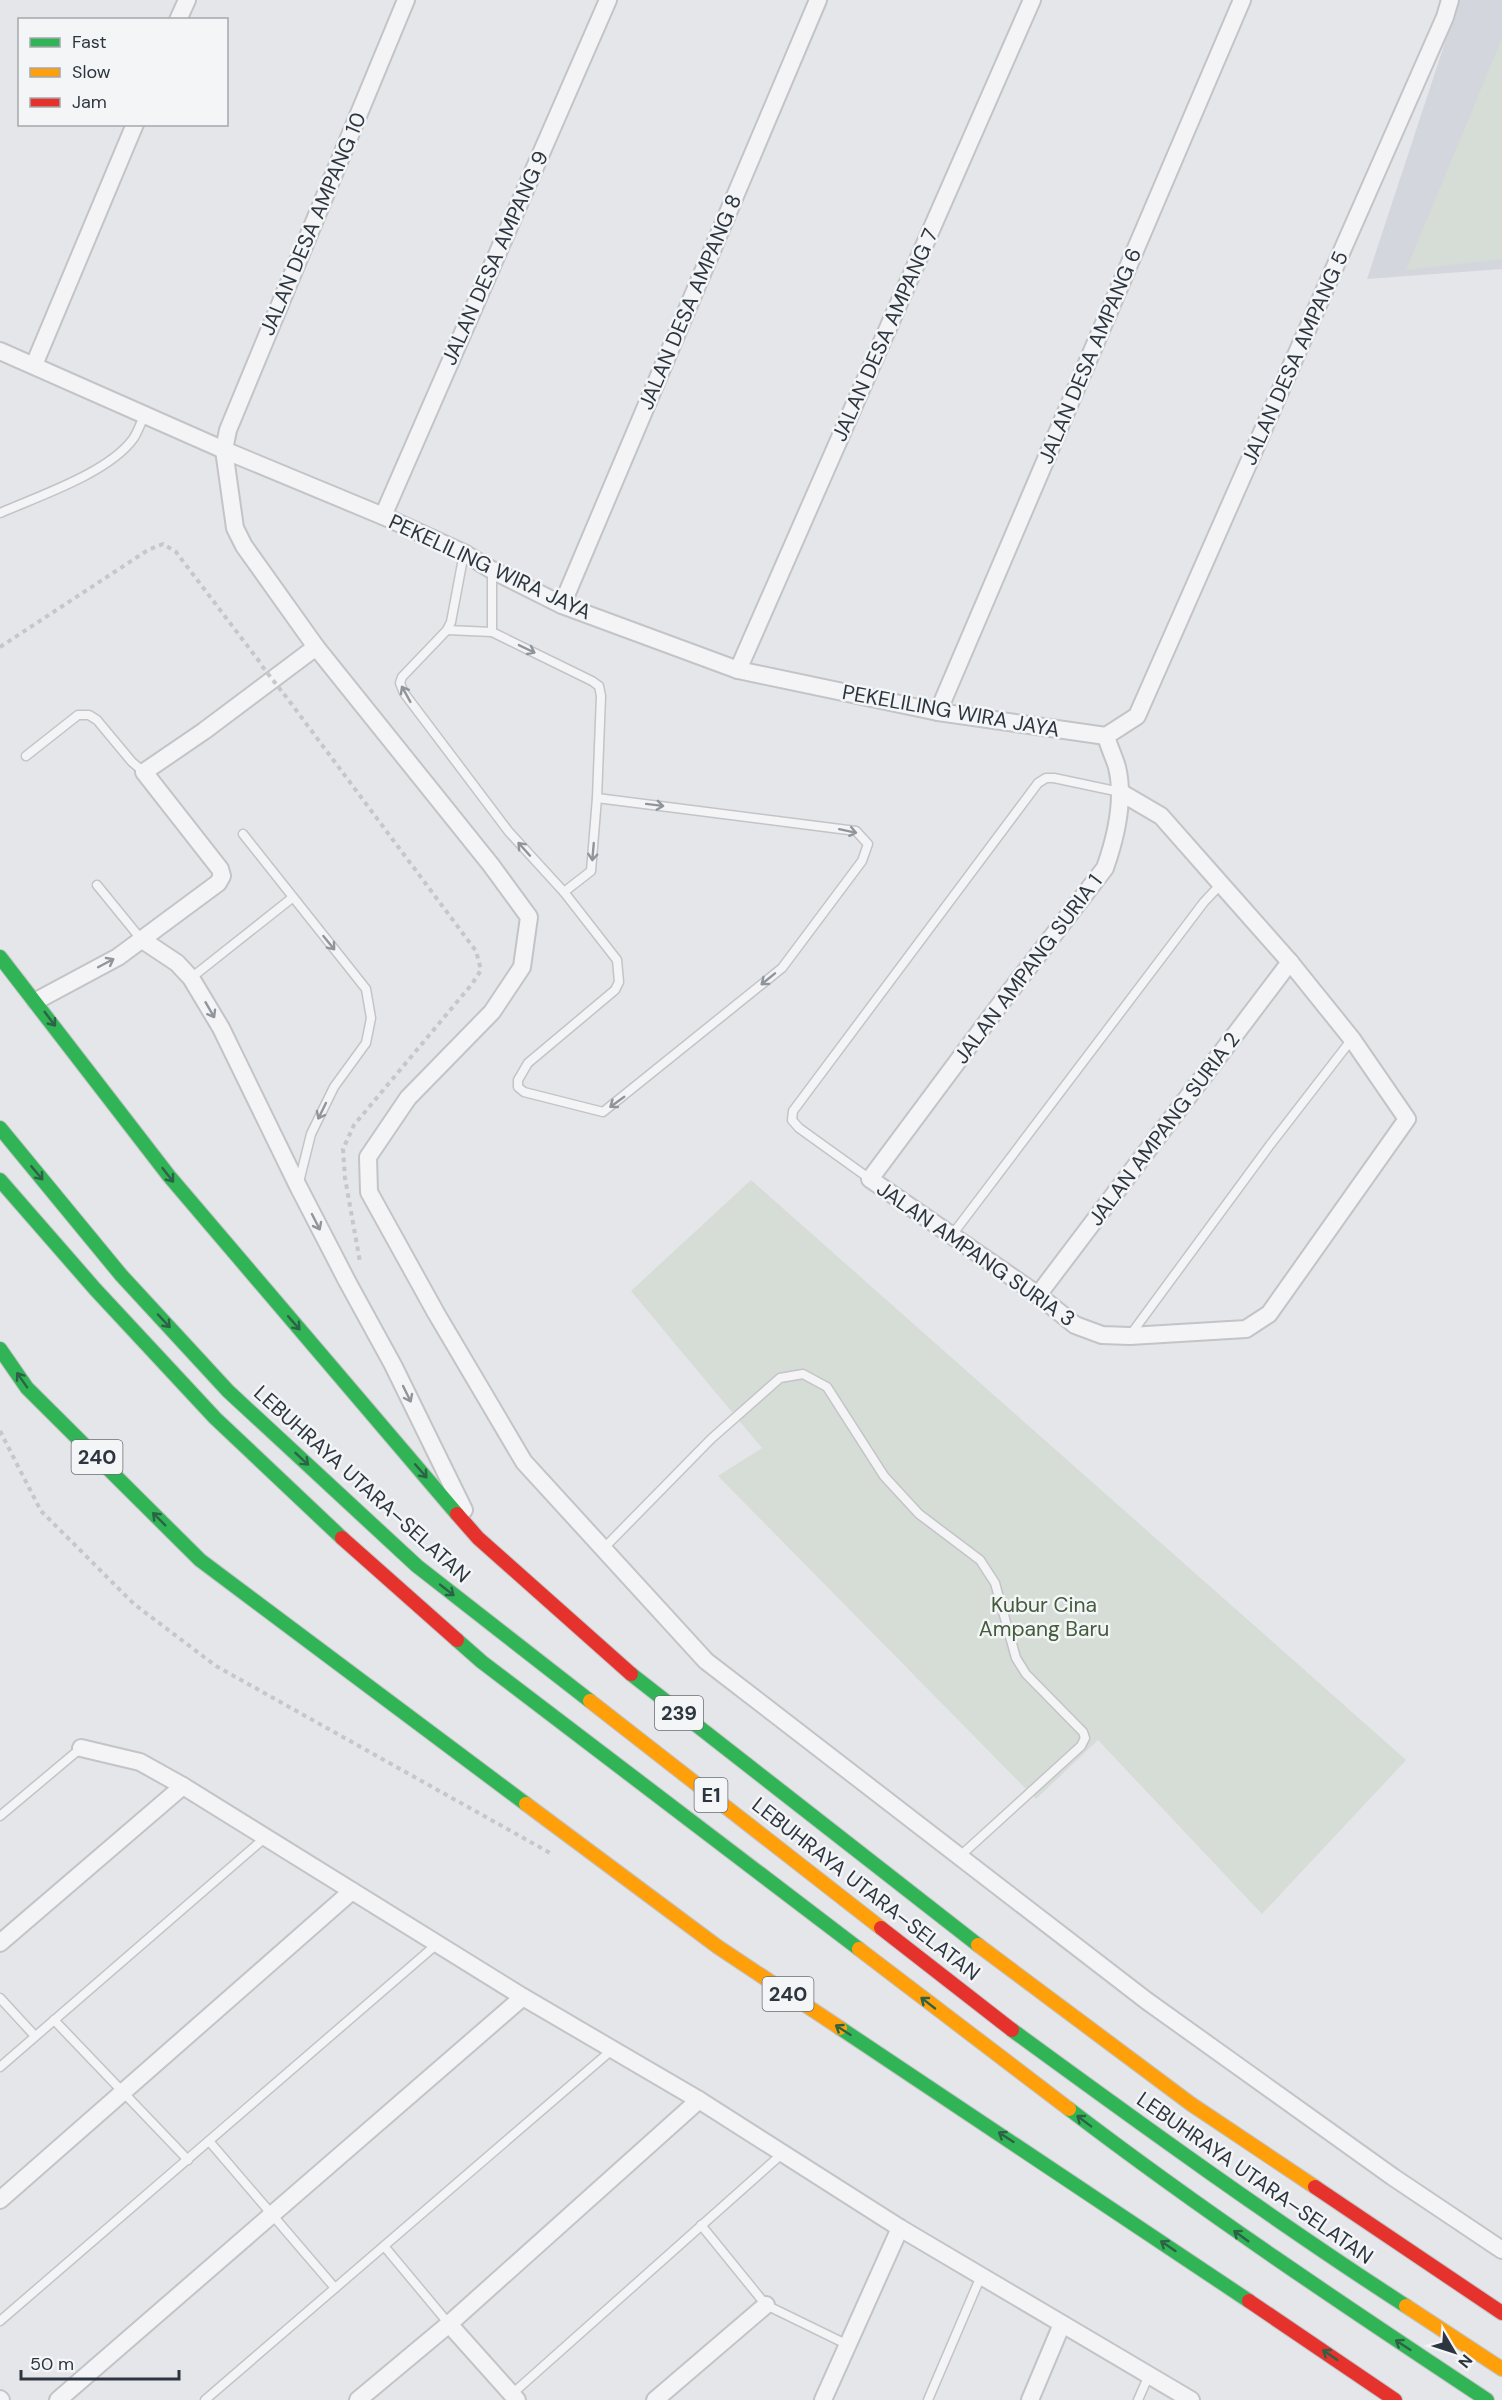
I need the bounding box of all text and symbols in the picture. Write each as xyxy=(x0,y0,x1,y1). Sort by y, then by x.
legend xyxy=(18,18,228,126)
text: Fast xyxy=(72,30,107,54)
text: Slow xyxy=(72,60,111,84)
text: Jam xyxy=(72,90,107,114)
street label: JALAN DESA AMPANG 10 xyxy=(253,108,373,340)
street label: JALAN DESA AMPANG 9 xyxy=(435,146,555,370)
street label: JALAN DESA AMPANG 8 xyxy=(632,190,748,414)
street label: JALAN DESA AMPANG 7 xyxy=(825,224,945,446)
street label: JALAN DESA AMPANG 6 xyxy=(1032,244,1148,468)
street label: JALAN DESA AMPANG 5 xyxy=(1235,246,1355,470)
street label: PEKELILING WIRA JAYA xyxy=(384,508,596,626)
one-way arrow xyxy=(517,644,535,655)
street label: PEKELILING WIRA JAYA xyxy=(840,678,1062,744)
one-way arrow xyxy=(400,686,412,703)
one-way arrow xyxy=(645,800,665,811)
one-way arrow xyxy=(838,826,857,837)
one-way arrow xyxy=(587,841,598,861)
one-way arrow xyxy=(517,842,531,857)
street label: JALAN AMPANG SURIA 1 xyxy=(948,869,1108,1069)
one-way arrow xyxy=(322,935,336,950)
one-way arrow xyxy=(97,957,114,969)
one-way arrow xyxy=(761,973,777,986)
one-way arrow xyxy=(204,1001,216,1018)
one-way arrow xyxy=(43,1011,56,1027)
street label: JALAN AMPANG SURIA 2 xyxy=(1082,1026,1246,1232)
one-way arrow xyxy=(609,1096,625,1108)
one-way arrow xyxy=(316,1101,327,1119)
one-way arrow xyxy=(31,1165,44,1181)
one-way arrow xyxy=(161,1166,174,1182)
street label: JALAN AMPANG SURIA 3 xyxy=(871,1175,1081,1333)
one-way arrow xyxy=(311,1212,323,1230)
one-way arrow xyxy=(157,1314,171,1329)
one-way arrow xyxy=(287,1315,301,1330)
one-way arrow xyxy=(16,1373,28,1389)
street label: LEBUHRAYA UTARA–SELATAN xyxy=(248,1379,476,1589)
one-way arrow xyxy=(402,1385,414,1403)
road number: 240 xyxy=(72,1440,122,1474)
one-way arrow xyxy=(294,1452,309,1467)
one-way arrow xyxy=(414,1463,428,1478)
one-way arrow xyxy=(151,1511,166,1526)
one-way arrow xyxy=(438,1583,454,1596)
park label: Kubur Cina Ampang Baru xyxy=(979,1591,1109,1643)
road number: 239 xyxy=(655,1696,703,1730)
road number: E1 xyxy=(694,1778,728,1812)
street label: LEBUHRAYA UTARA–SELATAN xyxy=(746,1791,986,1987)
road number: 240 xyxy=(762,1977,814,2011)
one-way arrow xyxy=(921,1997,937,2010)
one-way arrow xyxy=(836,2024,852,2036)
street label: LEBUHRAYA UTARA–SELATAN xyxy=(1131,2086,1379,2270)
one-way arrow xyxy=(1076,2115,1092,2127)
one-way arrow xyxy=(998,2131,1015,2143)
one-way arrow xyxy=(1234,2230,1250,2242)
one-way arrow xyxy=(1161,2240,1177,2252)
north arrow xyxy=(1424,2322,1484,2382)
one-way arrow xyxy=(1395,2339,1412,2351)
scale bar xyxy=(21,2343,178,2381)
one-way arrow xyxy=(1322,2349,1338,2361)
text: N xyxy=(1453,2350,1477,2372)
text: 50 m xyxy=(30,2352,74,2376)

